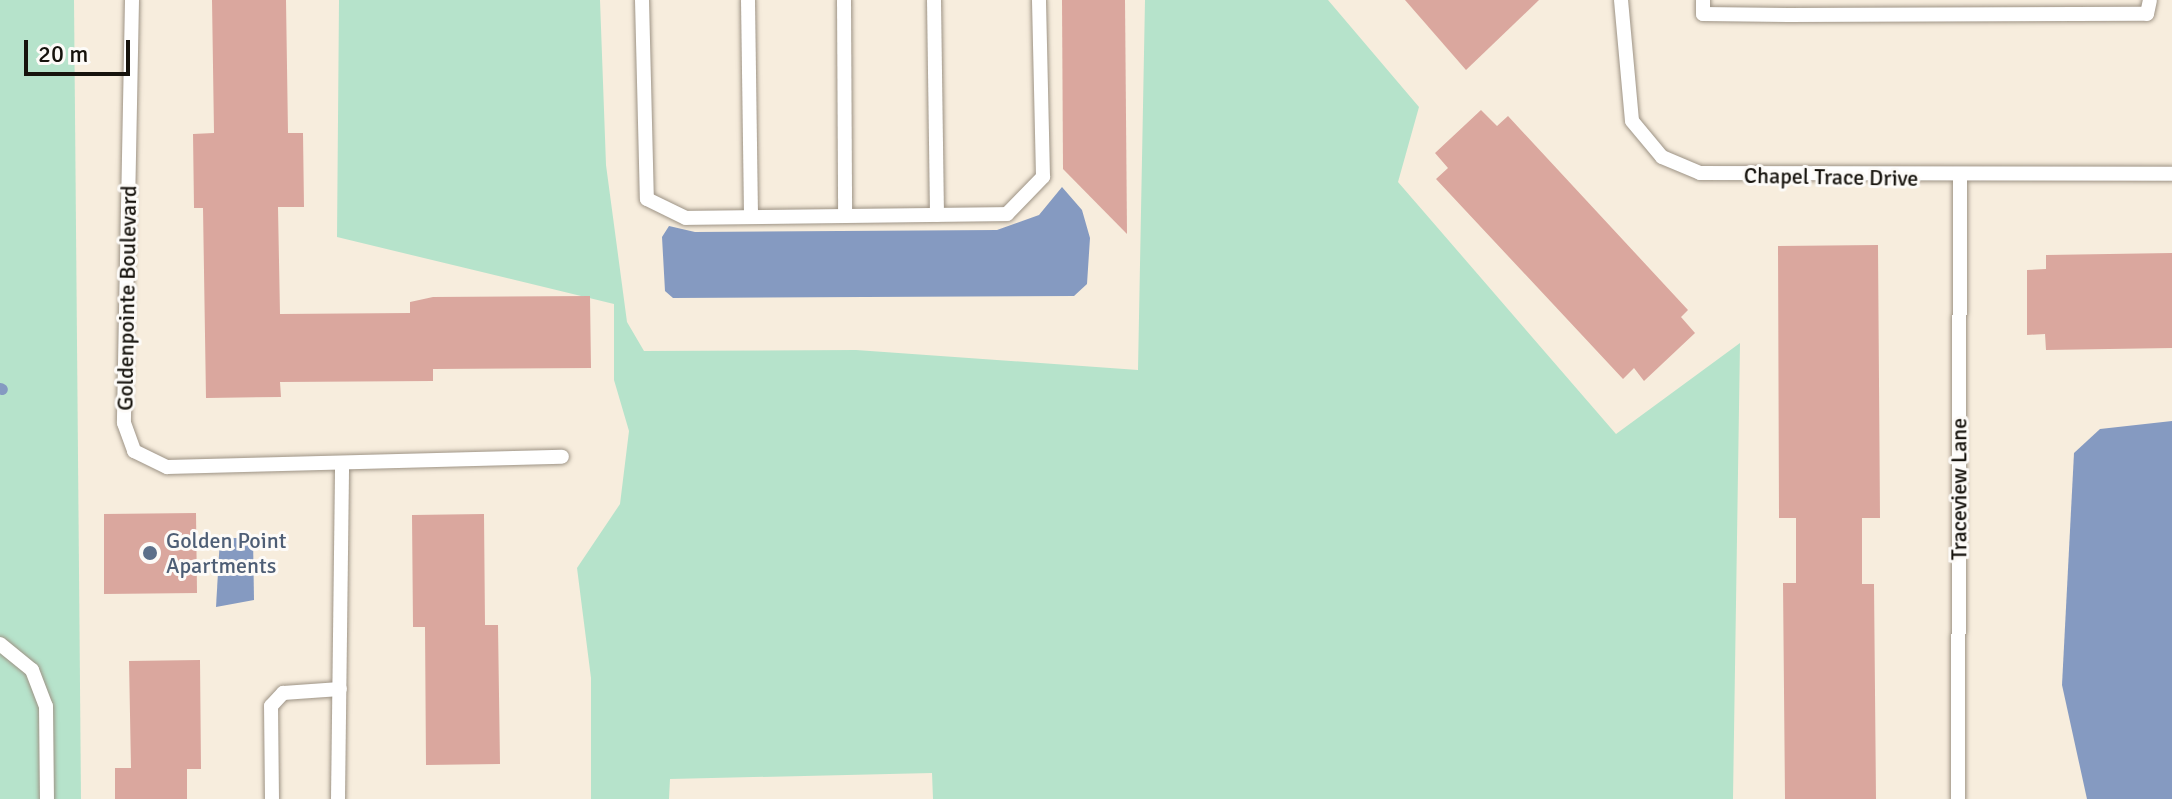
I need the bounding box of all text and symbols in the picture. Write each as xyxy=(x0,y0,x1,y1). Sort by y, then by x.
scale bar xyxy=(28,24,134,74)
text: 20 m xyxy=(38,39,88,69)
street label: Chapel Trace Drive xyxy=(1744,162,1918,192)
street label: Goldenpointe Boulevard xyxy=(112,185,142,411)
street label: Traceview Lane xyxy=(1946,418,1972,560)
place label: Golden Point Apartments xyxy=(166,527,286,578)
marker: Golden Point Apartments xyxy=(141,544,159,562)

